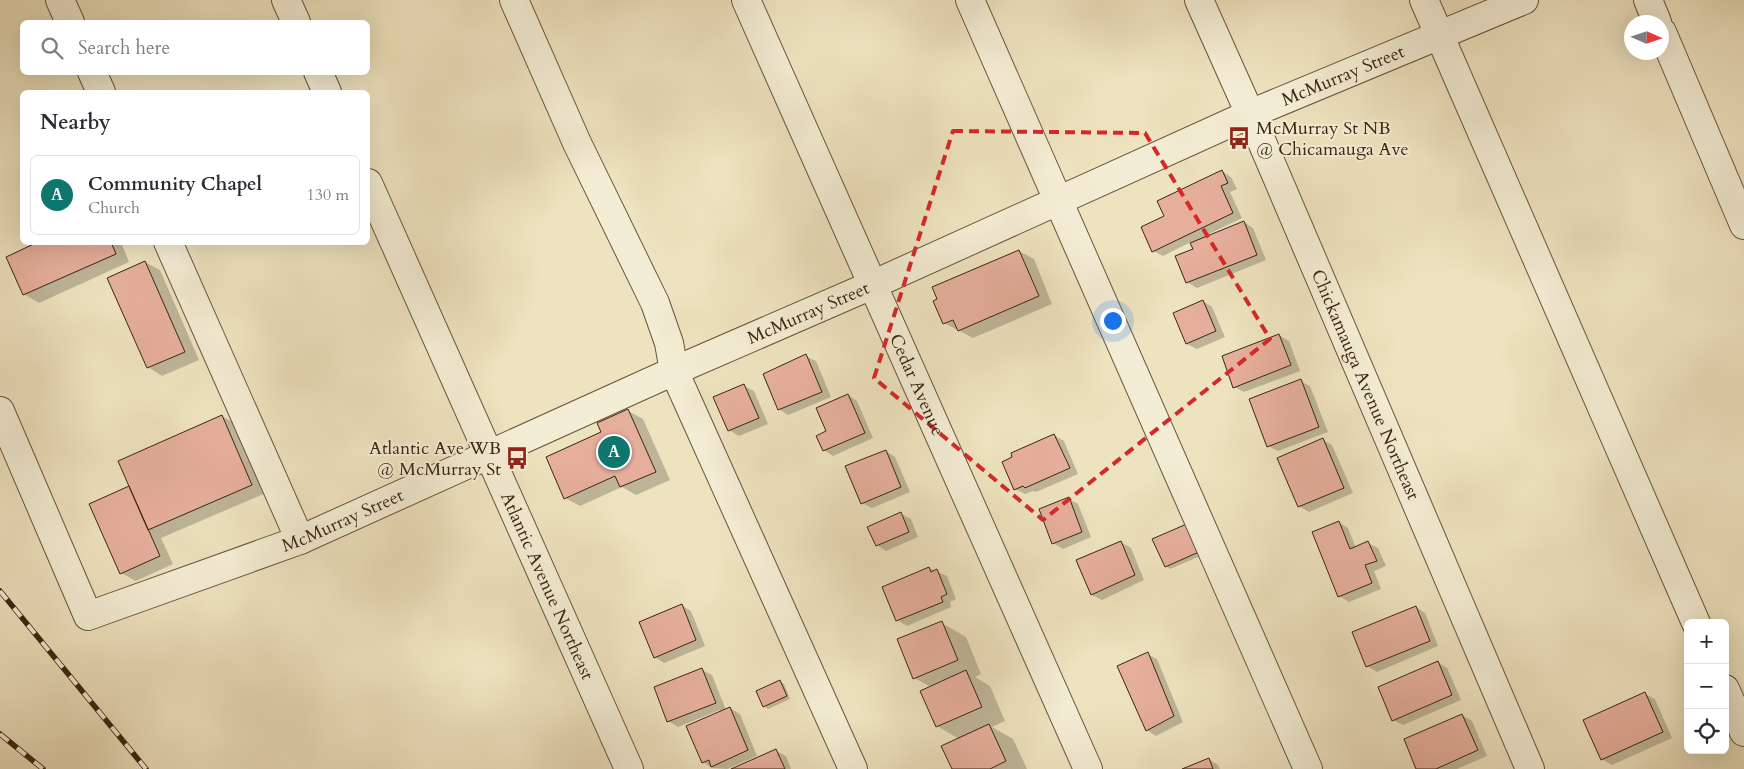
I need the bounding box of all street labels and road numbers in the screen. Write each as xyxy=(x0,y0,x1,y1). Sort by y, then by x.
street label: McMurray Street xyxy=(1278,39,1408,112)
street label: Chickamauga Avenue Northeast xyxy=(1305,266,1426,504)
street label: McMurray Street xyxy=(743,276,874,351)
street label: Cedar Avenue xyxy=(883,330,950,440)
street label: McMurray Street xyxy=(278,483,408,559)
street label: Atlantic Avenue Northeast xyxy=(494,488,600,684)

